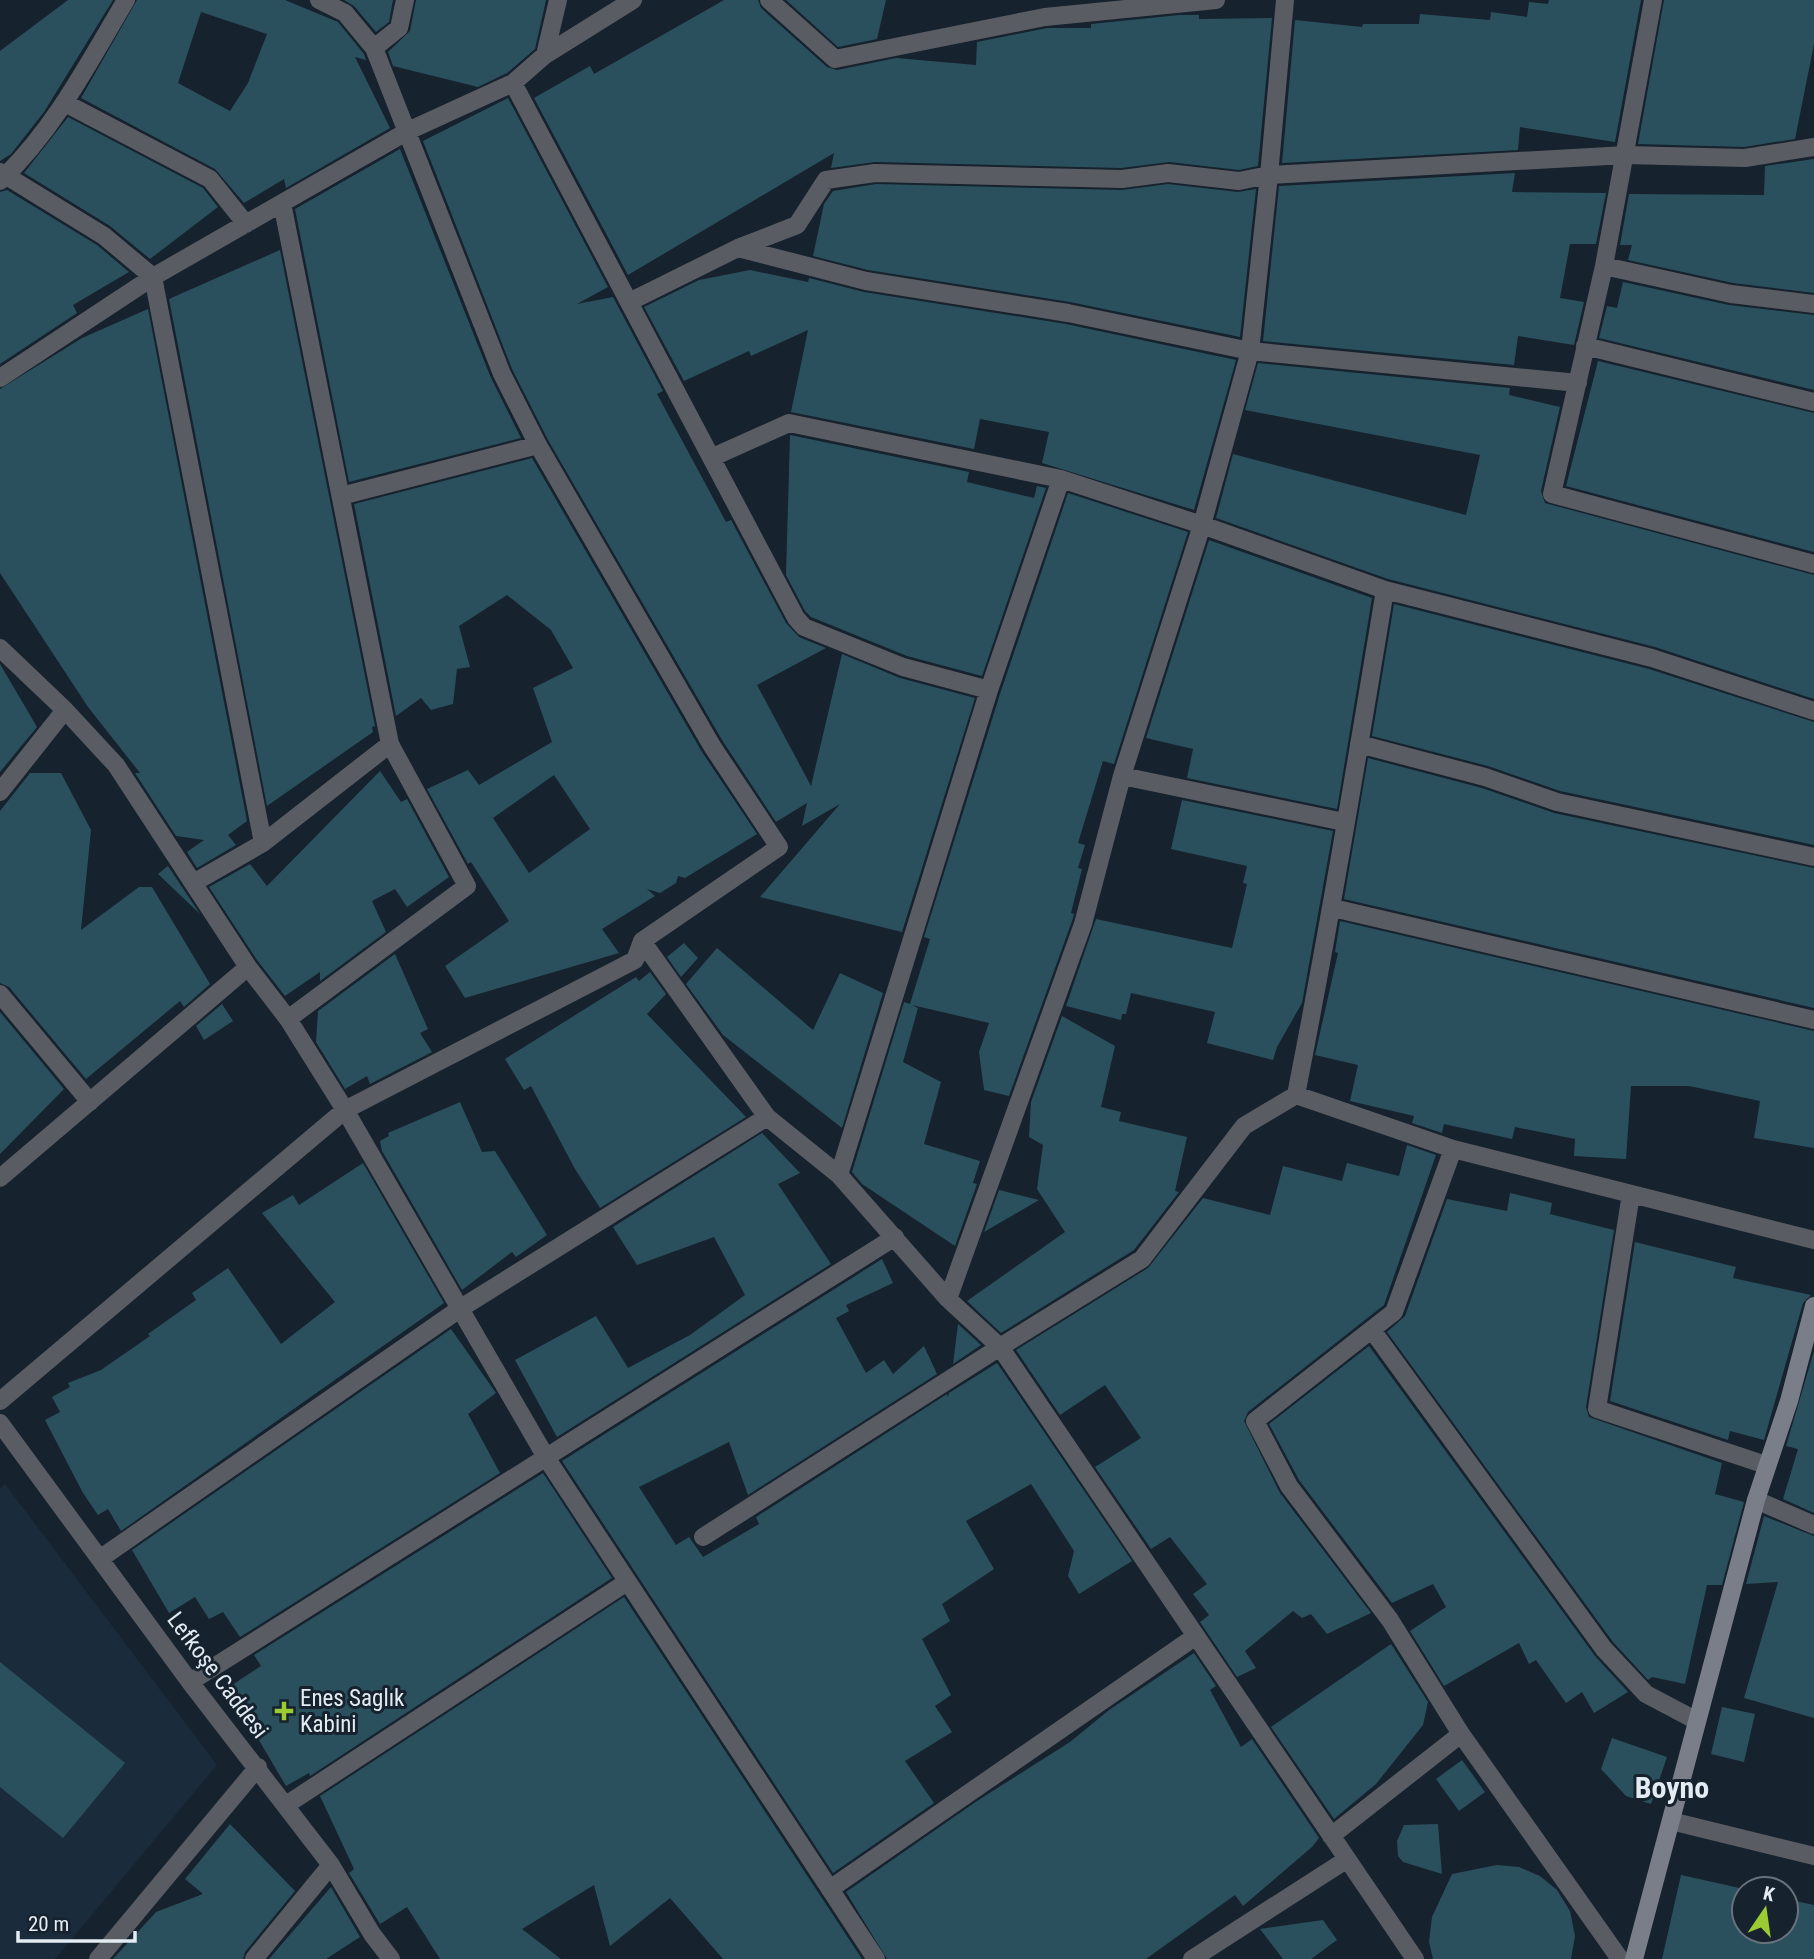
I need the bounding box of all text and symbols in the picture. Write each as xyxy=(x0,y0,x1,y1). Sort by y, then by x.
street label: Lefkoşe Caddesi xyxy=(161,1607,274,1744)
place label: Enes Saglık Kabini xyxy=(300,1685,405,1738)
marker: Enes Saglık Kabini xyxy=(274,1701,294,1721)
district label: Boyno xyxy=(1635,1770,1709,1805)
north arrow xyxy=(1730,1875,1800,1945)
text: K xyxy=(1761,1882,1777,1906)
scale bar xyxy=(18,1899,135,1943)
text: 20 m xyxy=(28,1912,69,1936)

